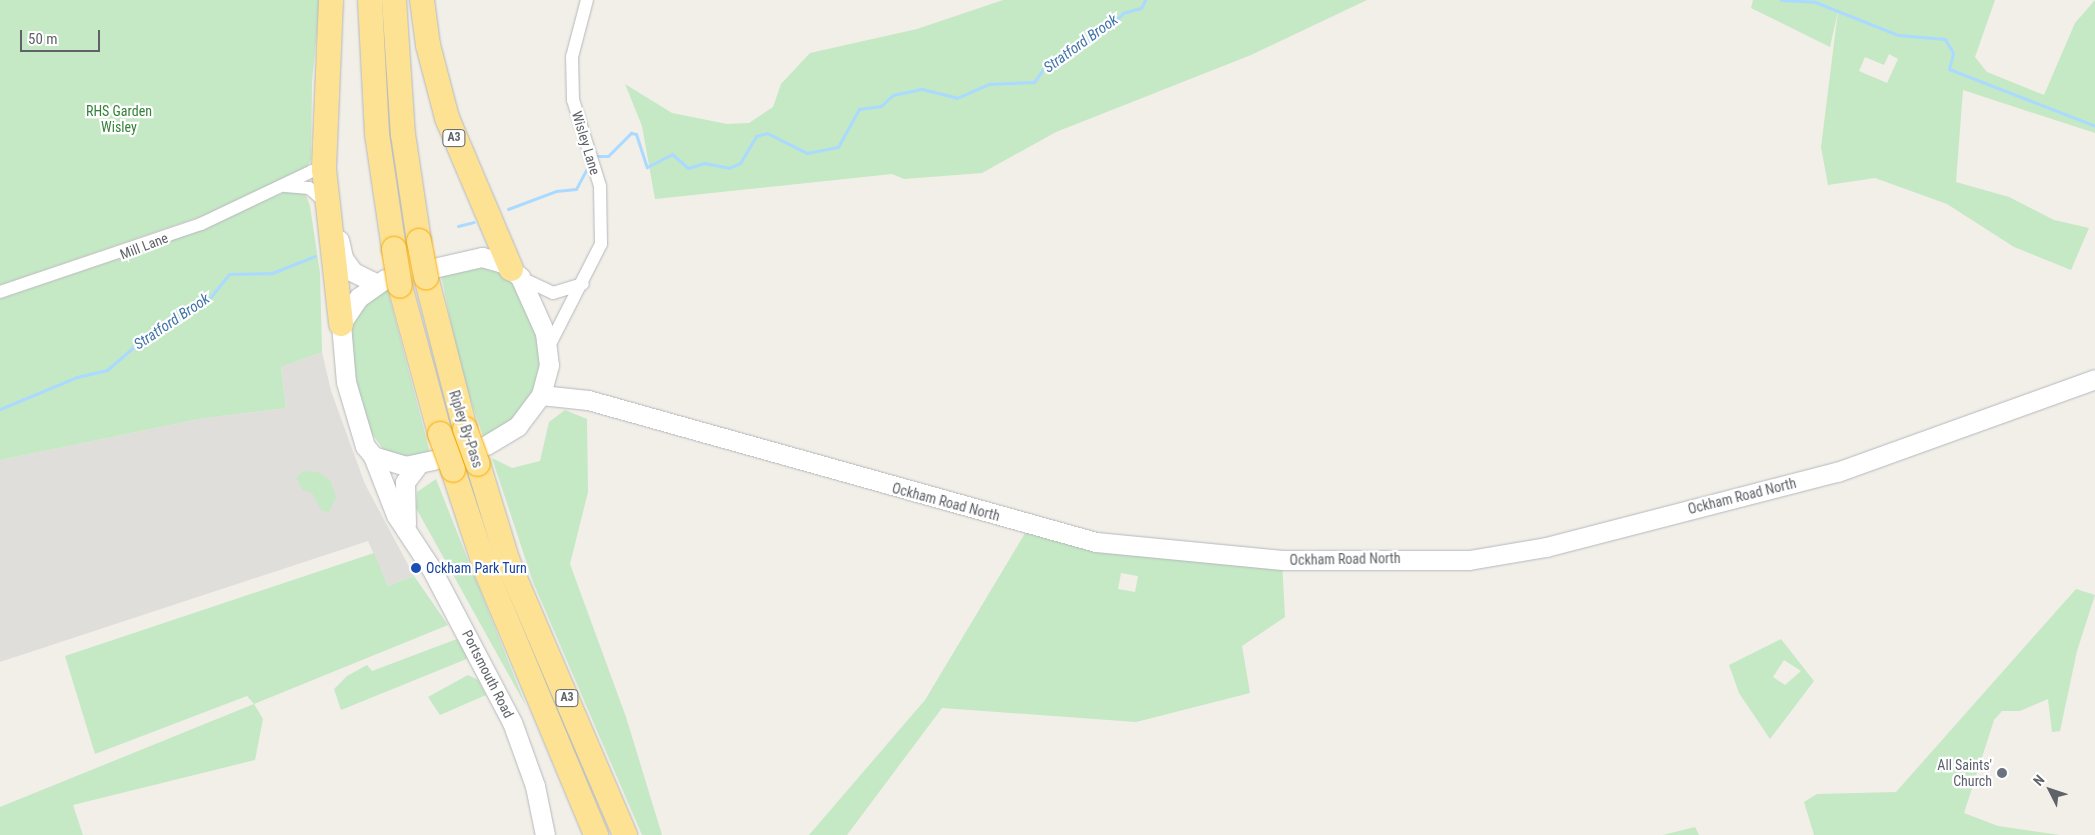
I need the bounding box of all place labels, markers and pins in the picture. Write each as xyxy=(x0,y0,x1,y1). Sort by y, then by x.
place label: Ockham Park Turn xyxy=(426,560,527,576)
marker: Ockham Park Turn xyxy=(410,562,422,574)
place label: All Saints' Church xyxy=(1937,757,1992,790)
marker: All Saints' Church xyxy=(1996,767,2008,779)

